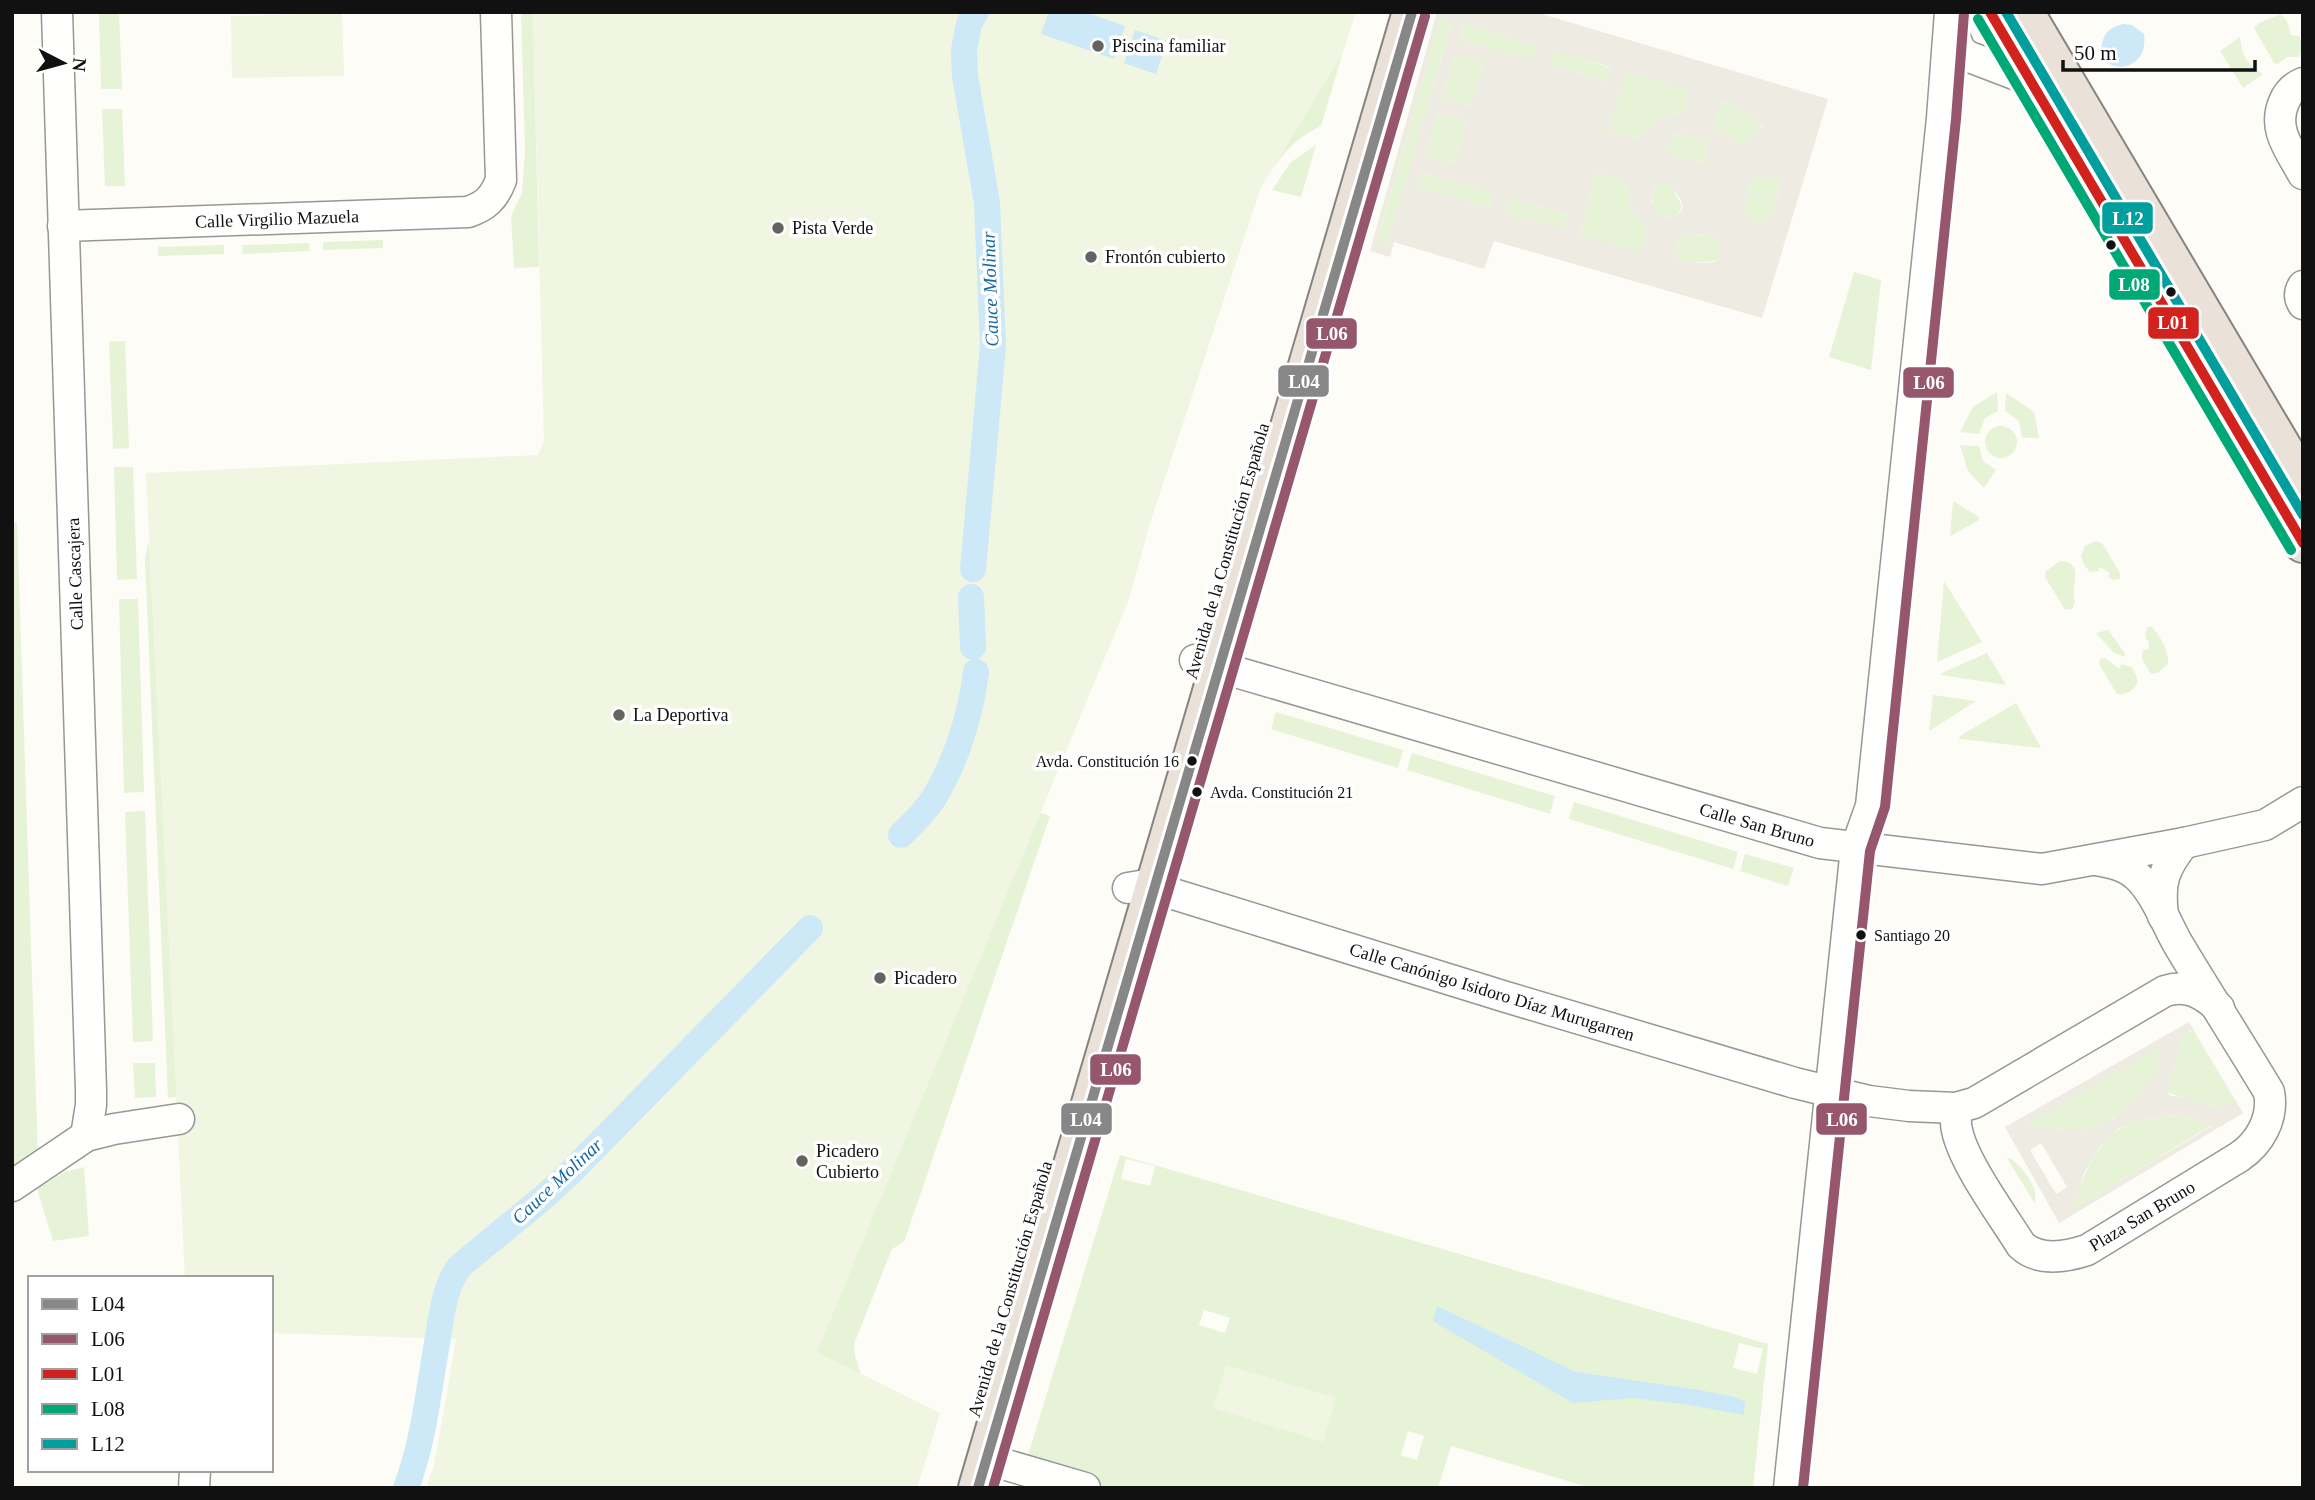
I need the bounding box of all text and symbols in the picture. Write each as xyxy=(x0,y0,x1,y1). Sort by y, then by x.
north arrow xyxy=(28,28,98,98)
scale bar xyxy=(2063,28,2256,72)
place label: Piscina familiar xyxy=(1112,36,1225,56)
marker: Piscina familiar xyxy=(1090,38,1106,54)
text: 50 m xyxy=(2074,41,2117,65)
text: N xyxy=(68,57,91,73)
line badge: L12 xyxy=(2101,201,2154,235)
street label: Calle Virgilio Mazuela xyxy=(195,206,359,232)
text: L12 xyxy=(2112,208,2144,229)
place label: Pista Verde xyxy=(792,218,873,238)
marker: Pista Verde xyxy=(770,220,786,236)
water label: Cauce Molinar xyxy=(977,230,1003,347)
unlabelled marker xyxy=(2104,238,2118,252)
place label: Frontón cubierto xyxy=(1105,247,1225,267)
marker: Frontón cubierto xyxy=(1083,249,1099,265)
line badge: L08 xyxy=(2108,268,2161,301)
text: L08 xyxy=(2118,274,2150,295)
unlabelled marker xyxy=(2164,285,2178,299)
line badge: L01 xyxy=(2147,306,2200,340)
text: L01 xyxy=(2157,312,2189,333)
line badge: L06 xyxy=(1305,317,1358,350)
text: L06 xyxy=(1316,323,1348,344)
line badge: L04 xyxy=(1277,364,1330,398)
line badge: L06 xyxy=(1902,366,1955,399)
text: L04 xyxy=(1288,371,1320,392)
text: L06 xyxy=(1913,372,1945,393)
street label: Avenida de la Constitución Española xyxy=(1181,421,1273,681)
street label: Calle Cascajera xyxy=(63,517,87,631)
place label: La Deportiva xyxy=(633,705,728,725)
marker: La Deportiva xyxy=(611,707,627,723)
place label: Avda. Constitución 16 xyxy=(1036,753,1179,770)
marker: Avda. Constitución 16 xyxy=(1185,754,1199,768)
place label: Avda. Constitución 21 xyxy=(1210,784,1353,801)
marker: Avda. Constitución 21 xyxy=(1190,785,1204,799)
street label: Calle San Bruno xyxy=(1697,799,1817,851)
place label: Santiago 20 xyxy=(1874,927,1950,945)
marker: Santiago 20 xyxy=(1854,928,1868,942)
street label: Calle Canónigo Isidoro Díaz Murugarren xyxy=(1347,939,1637,1045)
place label: Picadero xyxy=(894,968,957,988)
marker: Picadero xyxy=(872,970,888,986)
line badge: L06 xyxy=(1089,1053,1142,1086)
text: L06 xyxy=(1100,1059,1132,1080)
line badge: L04 xyxy=(1060,1102,1113,1136)
line badge: L06 xyxy=(1815,1102,1868,1136)
text: L04 xyxy=(1070,1109,1102,1130)
text: L06 xyxy=(1826,1109,1858,1130)
water label: Cauce Molinar xyxy=(508,1134,607,1228)
place label: Picadero Cubierto xyxy=(816,1141,879,1182)
marker: Picadero Cubierto xyxy=(794,1153,810,1169)
street label: Avenida de la Constitución Española xyxy=(964,1159,1056,1419)
street label: Plaza San Bruno xyxy=(2085,1177,2199,1255)
legend xyxy=(28,1276,273,1472)
text: L04 xyxy=(91,1292,125,1316)
text: L06 xyxy=(91,1327,125,1351)
text: L01 xyxy=(91,1362,125,1386)
text: L08 xyxy=(91,1397,125,1421)
text: L12 xyxy=(91,1432,125,1456)

